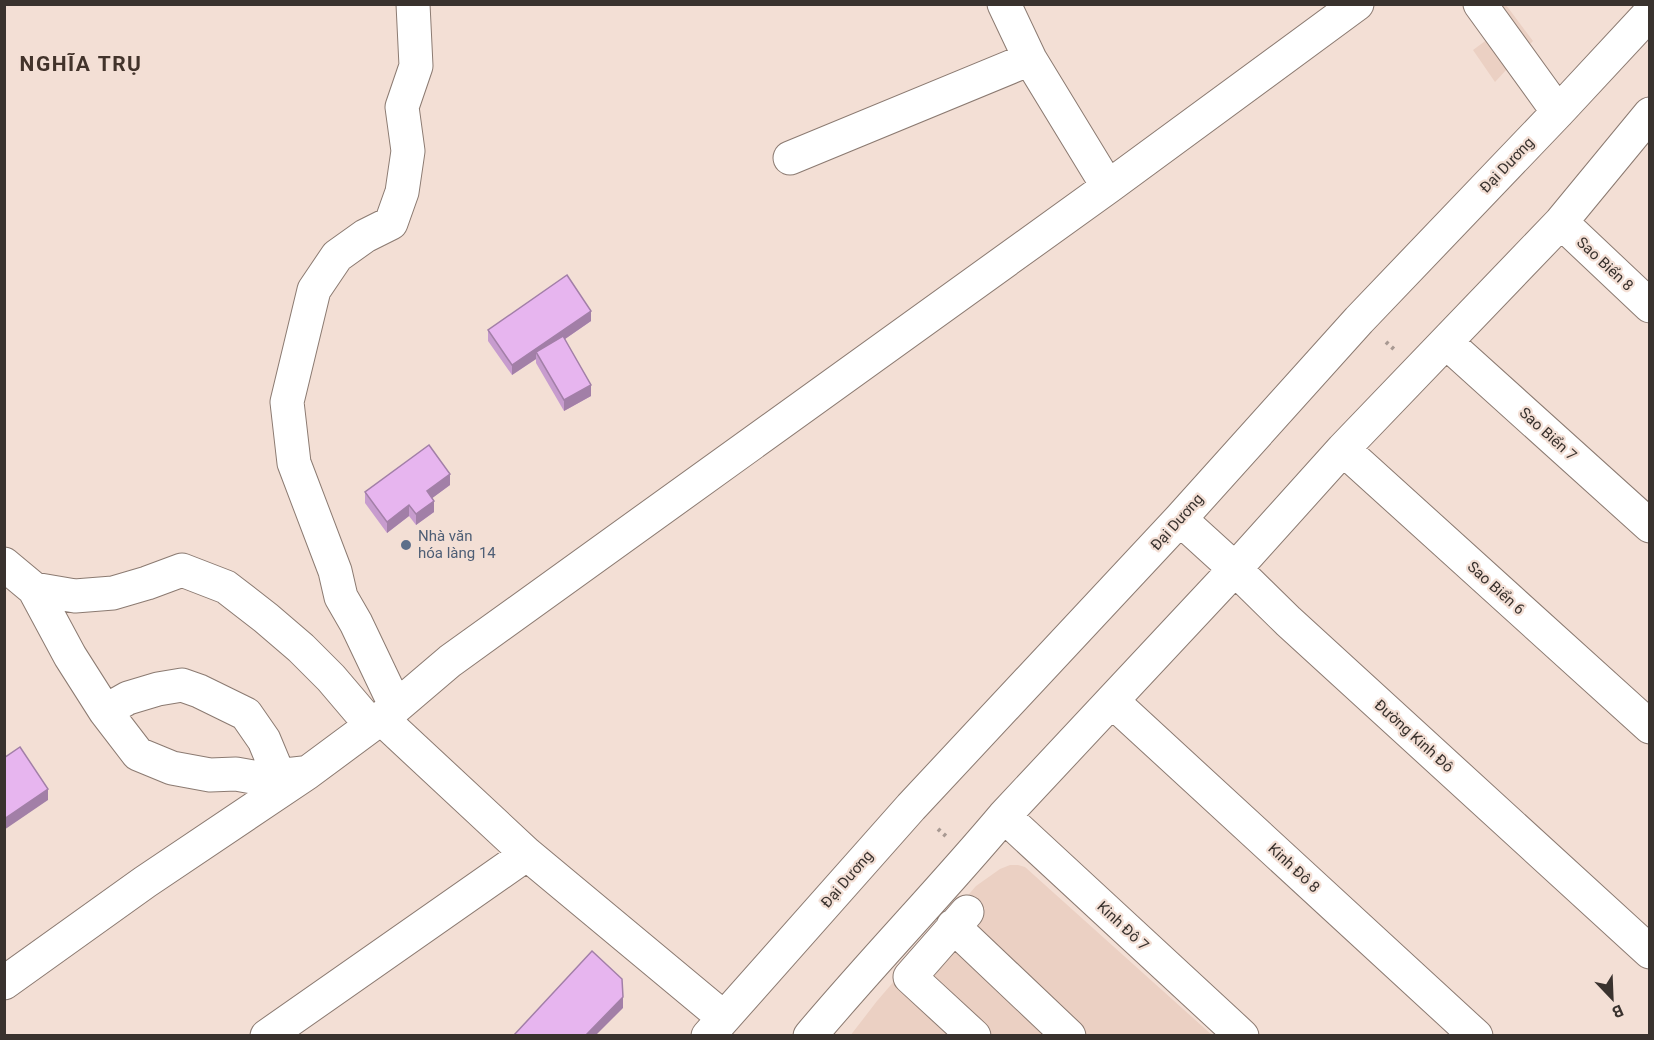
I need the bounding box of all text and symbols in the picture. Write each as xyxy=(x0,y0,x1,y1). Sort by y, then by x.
district label: NGHĨA TRỤ xyxy=(20,52,142,76)
street label: Đại Dương xyxy=(1476,134,1538,196)
street label: Sao Biển 8 xyxy=(1573,233,1637,295)
street label: Sao Biển 7 xyxy=(1516,404,1580,464)
street label: Đại Dương xyxy=(1147,490,1207,554)
place label: Nhà văn hóa làng 14 xyxy=(418,527,496,562)
marker: Nhà văn hóa làng 14 xyxy=(399,538,413,552)
street label: Sao Biển 6 xyxy=(1464,558,1528,618)
street label: Đường Kinh Đô xyxy=(1371,696,1457,776)
street label: Kinh Đô 8 xyxy=(1264,840,1324,896)
street label: Đại Dương xyxy=(817,847,877,911)
street label: Kinh Đô 7 xyxy=(1093,898,1153,954)
north arrow xyxy=(1582,968,1642,1028)
text: B xyxy=(1609,1001,1626,1022)

